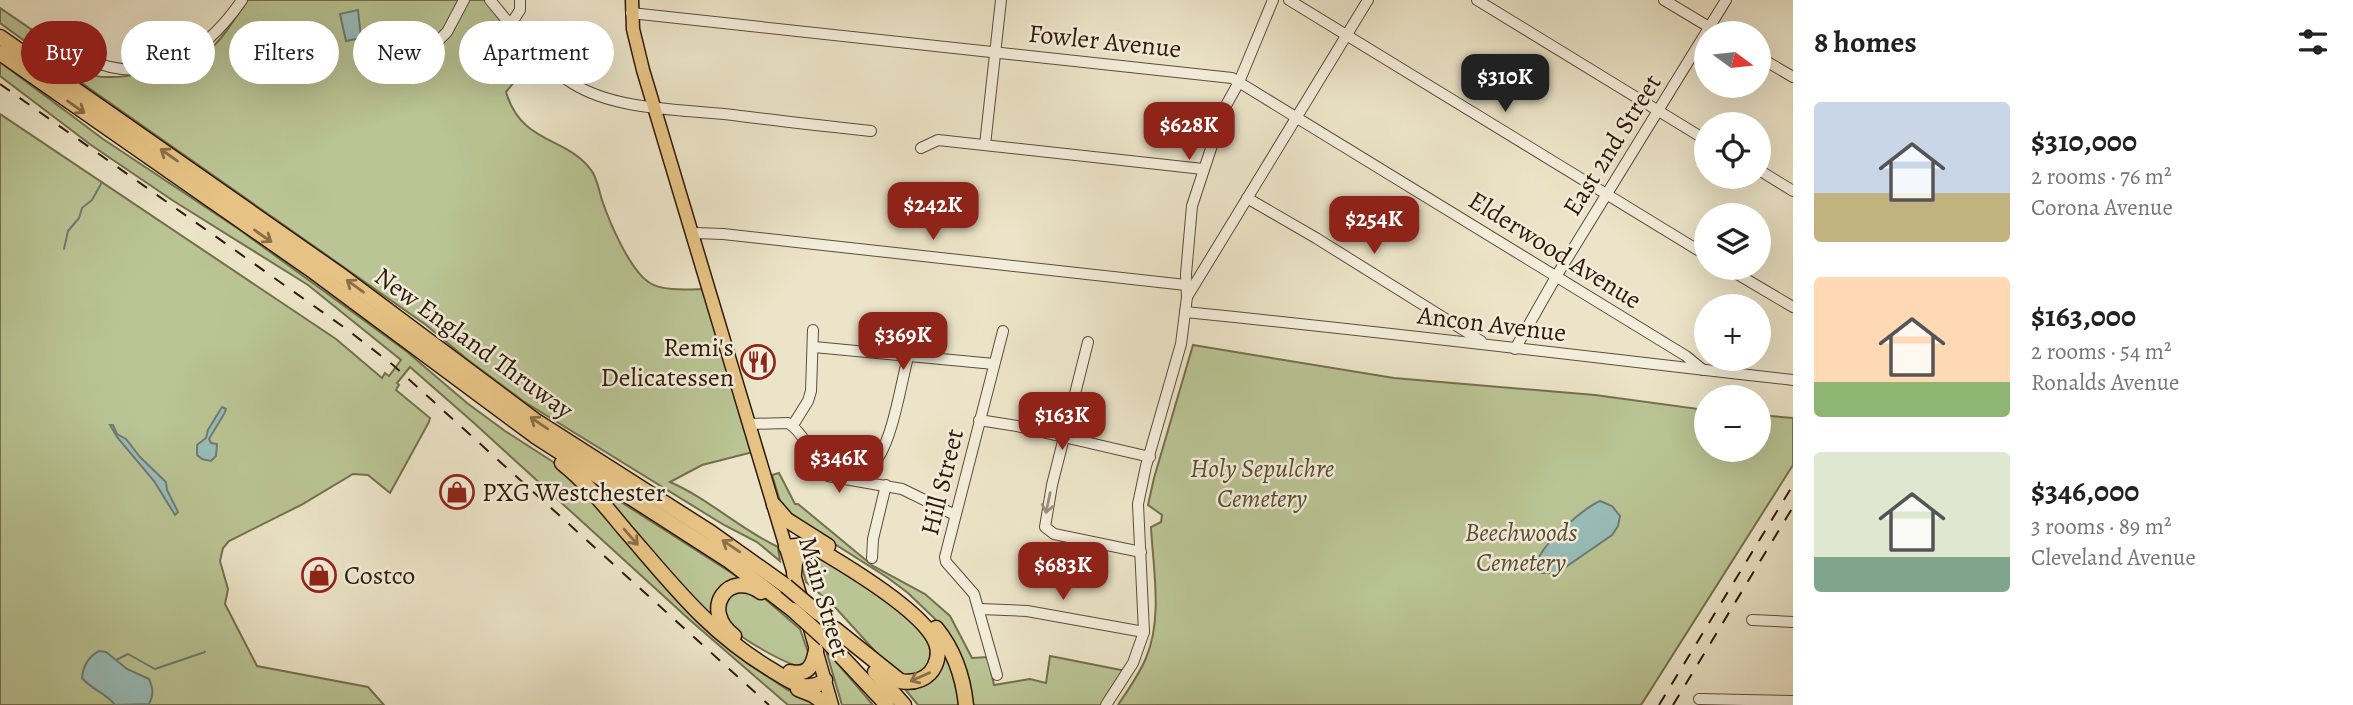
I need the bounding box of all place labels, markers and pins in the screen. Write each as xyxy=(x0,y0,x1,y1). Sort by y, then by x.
pin: $310K xyxy=(1456,54,1554,114)
pin: $628K xyxy=(1140,102,1238,162)
pin: $242K xyxy=(884,182,982,242)
pin: $254K xyxy=(1325,196,1423,256)
pin: $369K xyxy=(854,312,952,372)
place label: Remi's Delicatessen xyxy=(600,330,734,395)
restaurant icon: Remi's Delicatessen xyxy=(739,343,777,381)
pin: $163K xyxy=(1013,392,1111,452)
pin: $346K xyxy=(790,435,888,495)
shop icon: PXG Westchester xyxy=(438,473,476,511)
place label: PXG Westchester xyxy=(482,475,666,510)
pin: $683K xyxy=(1014,542,1112,602)
shop icon: Costco xyxy=(300,556,338,594)
place label: Costco xyxy=(344,558,415,593)

